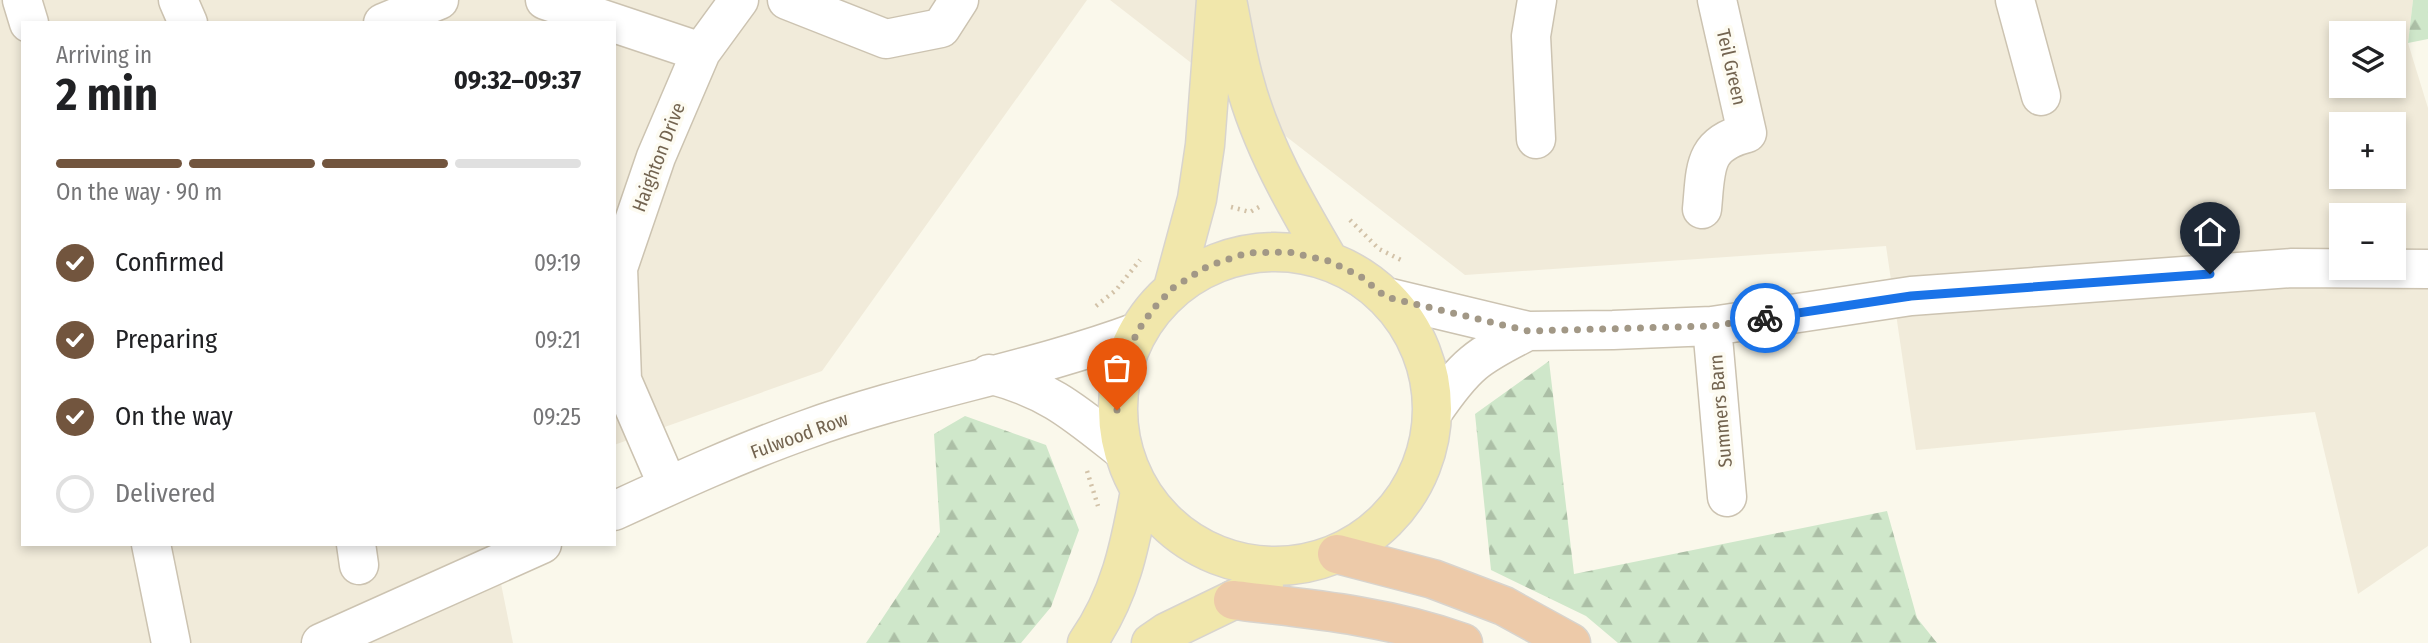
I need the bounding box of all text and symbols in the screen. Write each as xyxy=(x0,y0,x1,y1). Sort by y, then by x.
map controls xyxy=(2329,21,2406,280)
button: layers xyxy=(2329,21,2406,98)
street label: Teil Green xyxy=(1712,27,1751,107)
text: Arriving in xyxy=(56,41,152,69)
text: 09:32–09:37 xyxy=(454,65,581,96)
text: 2 min xyxy=(56,67,158,122)
street label: Haighton Drive xyxy=(627,99,690,215)
button: + xyxy=(2329,112,2406,189)
text: On the way · 90 m xyxy=(56,178,222,206)
pin xyxy=(2180,202,2240,274)
button: − xyxy=(2329,203,2406,280)
icon: home xyxy=(2191,213,2229,251)
icon: check xyxy=(56,244,94,282)
text: Confirmed xyxy=(115,247,225,278)
text: 09:19 xyxy=(534,249,581,277)
courier xyxy=(1730,283,1800,353)
icon: bike xyxy=(1746,299,1784,337)
icon: check xyxy=(56,321,94,359)
text: Preparing xyxy=(115,324,217,355)
text: 09:21 xyxy=(535,326,581,354)
pin xyxy=(1087,338,1147,410)
icon: bag xyxy=(1098,349,1136,387)
street label: Summers Barn xyxy=(1704,354,1737,468)
icon: check xyxy=(56,398,94,436)
text: On the way xyxy=(115,401,233,432)
text: 09:25 xyxy=(532,403,581,431)
street label: Fulwood Row xyxy=(747,407,852,464)
text: Delivered xyxy=(115,478,216,509)

